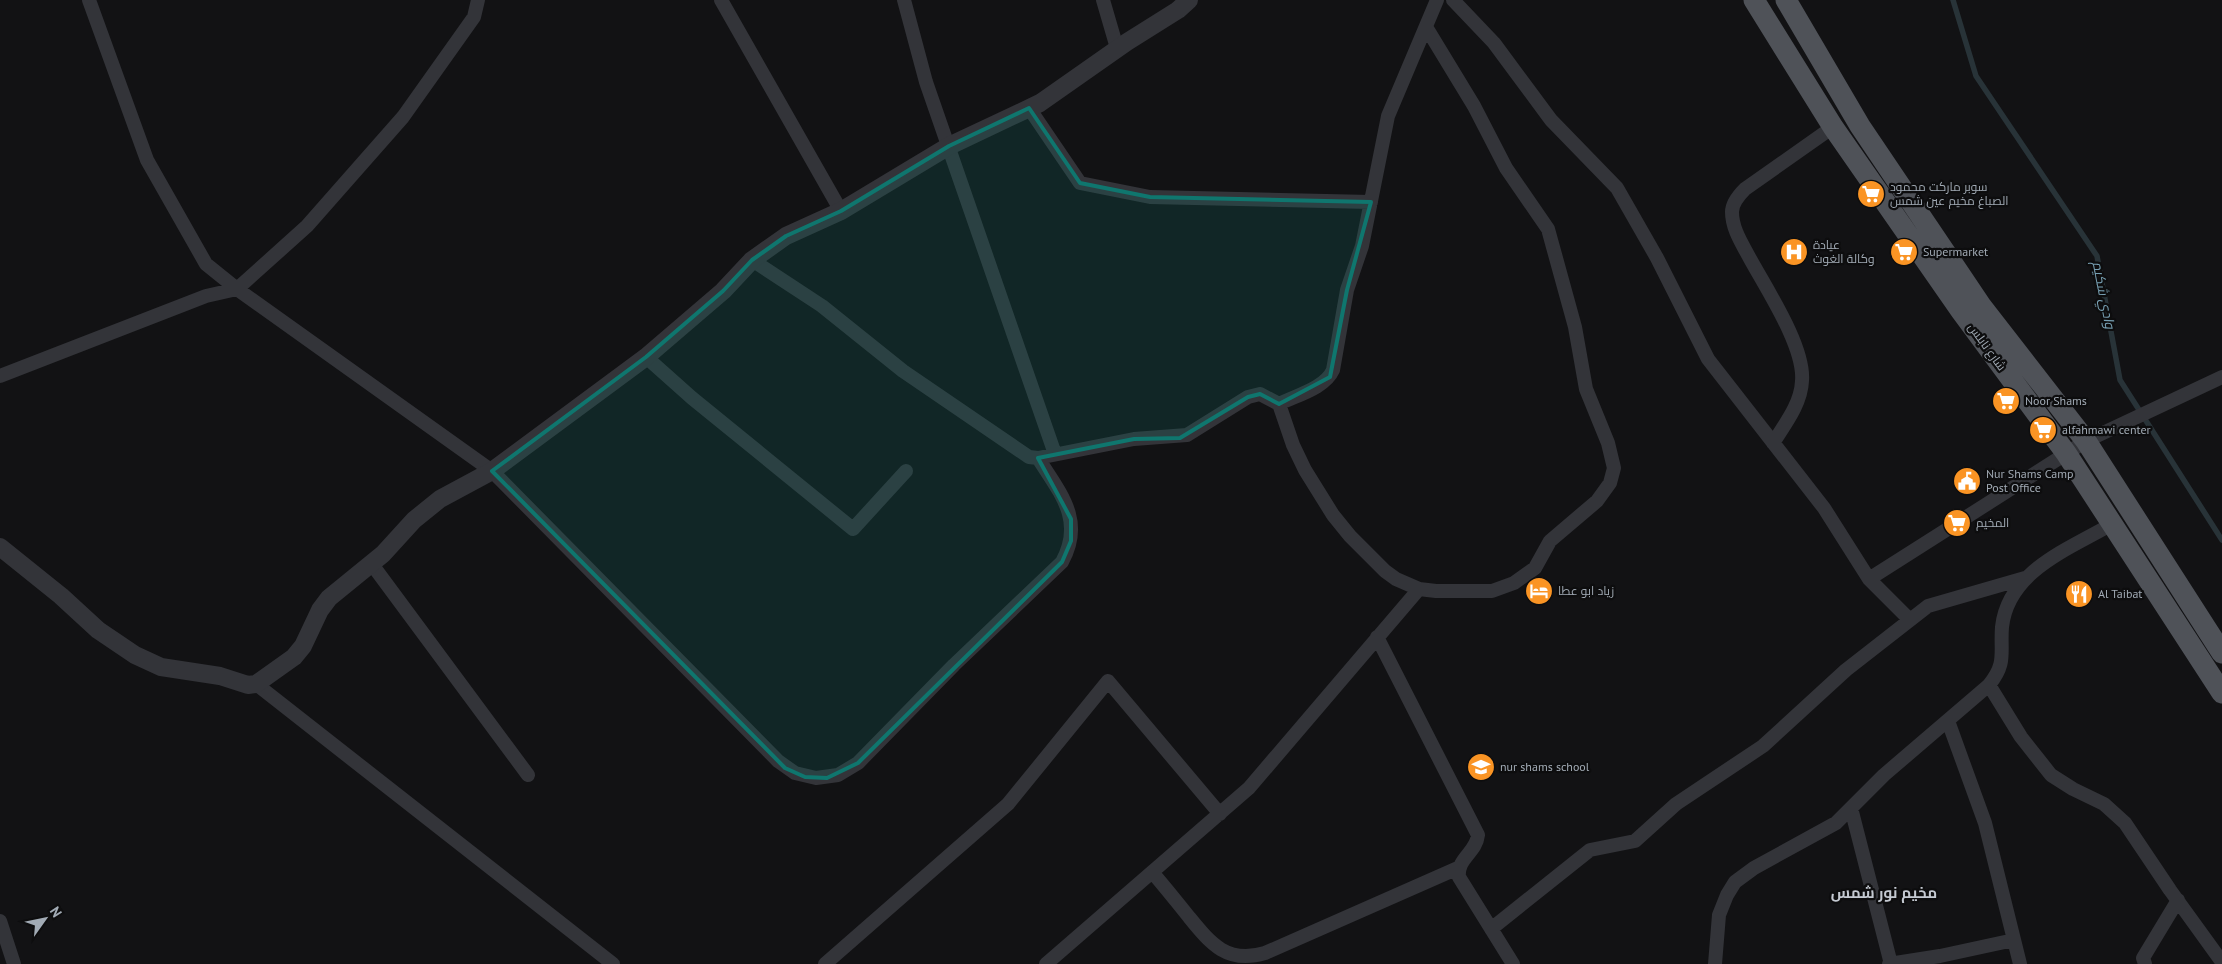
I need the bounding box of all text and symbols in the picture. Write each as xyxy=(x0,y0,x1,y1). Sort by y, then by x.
supermarket icon: سوبر ماركت محمود الصباغ مخيم عين شمس xyxy=(1856,179,1886,209)
place label: سوبر ماركت محمود الصباغ مخيم عين شمس xyxy=(1890,179,2008,209)
hospital icon: عيادة وكالة الغوث xyxy=(1779,237,1809,267)
place label: عيادة وكالة الغوث xyxy=(1813,237,1875,266)
supermarket icon: Supermarket xyxy=(1889,237,1919,267)
place label: Supermarket xyxy=(1923,244,1988,259)
water label: وادي شكيم xyxy=(2085,259,2120,332)
street label: شارع نابلس xyxy=(1964,320,2010,374)
supermarket icon: Noor Shams xyxy=(1991,386,2021,416)
place label: Noor Shams xyxy=(2025,393,2087,408)
supermarket icon: alfahmawi center xyxy=(2028,415,2058,445)
place label: alfahmawi center xyxy=(2062,422,2151,437)
public building icon: Nur Shams Camp Post Office xyxy=(1952,466,1982,496)
place label: Nur Shams Camp Post Office xyxy=(1986,466,2074,495)
supermarket icon: المخيم xyxy=(1942,508,1972,538)
place label: المخيم xyxy=(1976,515,2009,531)
hotel icon: زياد ابو عطا xyxy=(1524,576,1554,606)
restaurant icon: Al Taibat xyxy=(2064,579,2094,609)
place label: زياد ابو عطا xyxy=(1558,583,1614,598)
place label: Al Taibat xyxy=(2098,586,2142,601)
school or university icon: nur shams school xyxy=(1466,752,1496,782)
place label: nur shams school xyxy=(1500,759,1590,774)
district label: ِمخيم نور شمس xyxy=(1831,883,1937,903)
north arrow xyxy=(20,894,70,944)
text: N xyxy=(46,903,66,921)

